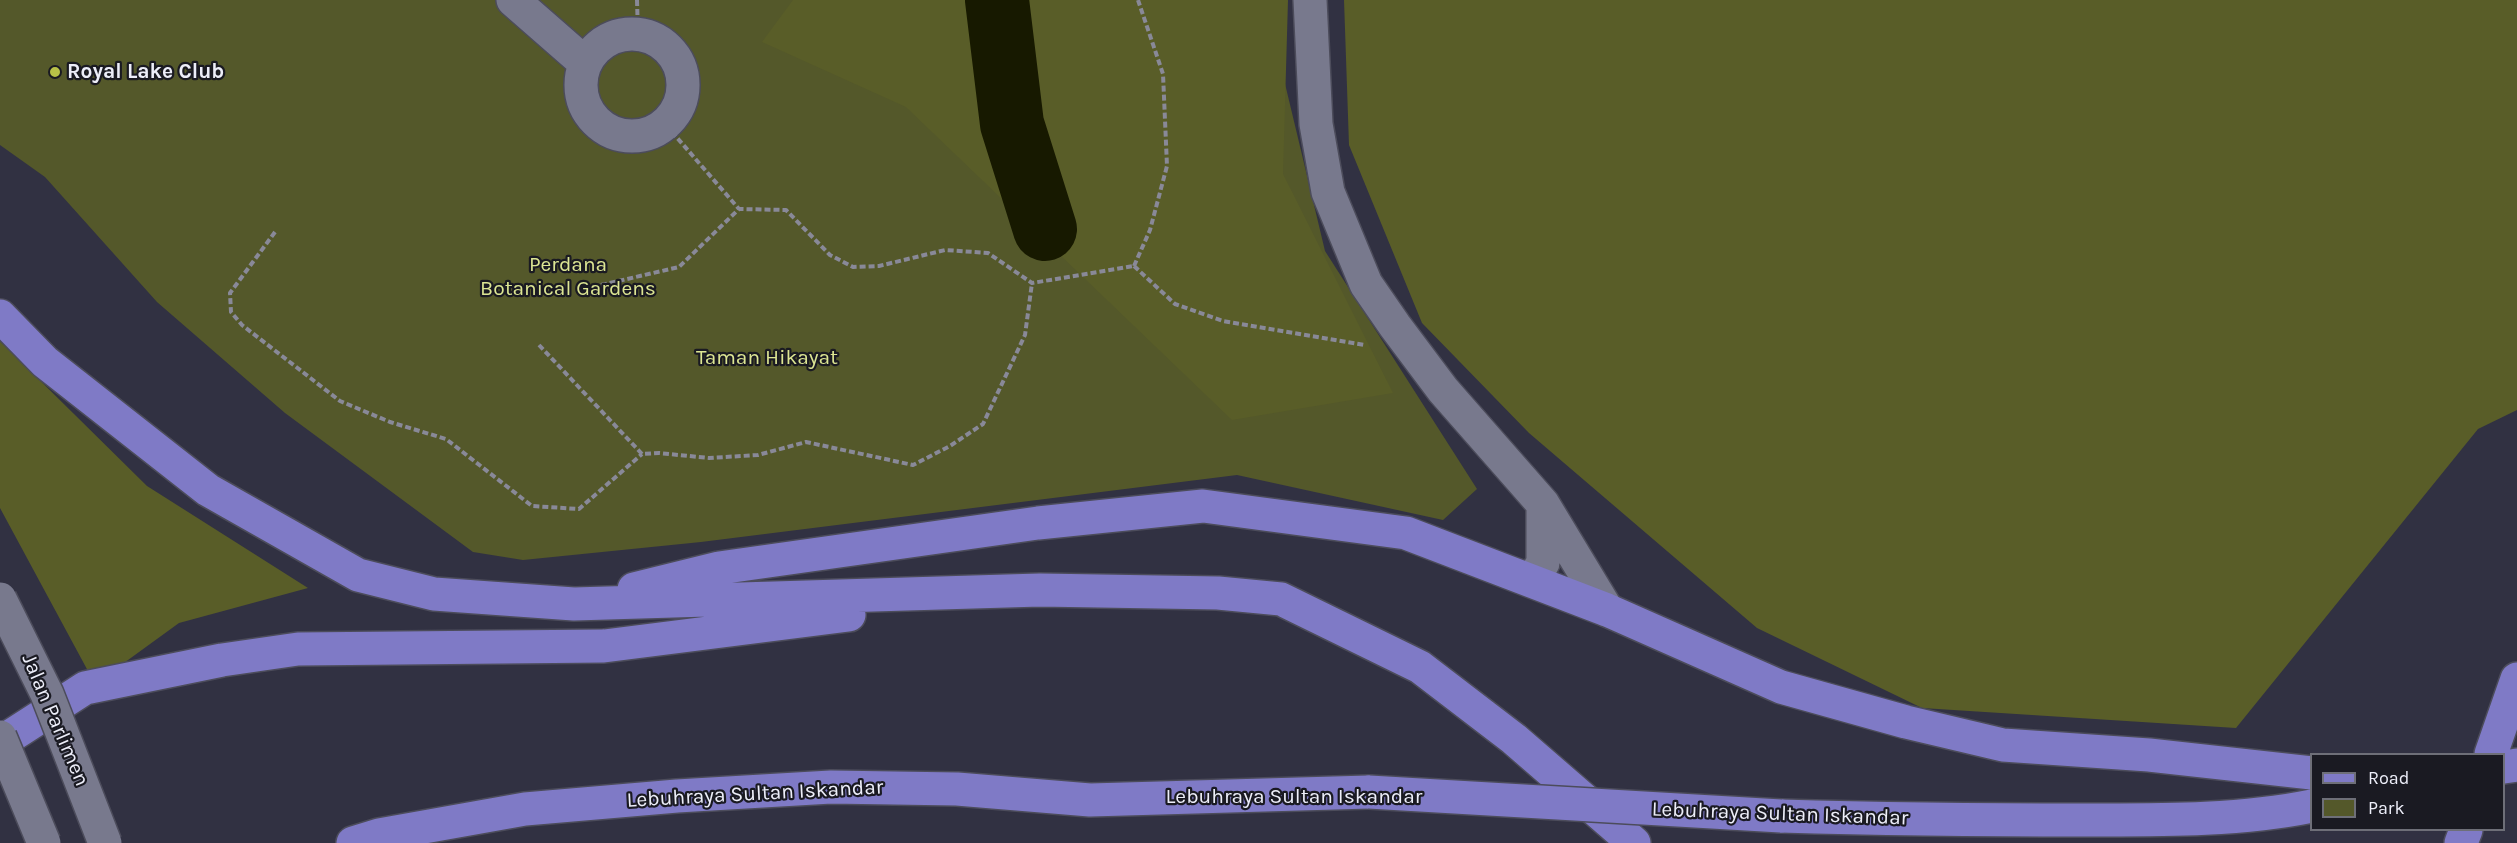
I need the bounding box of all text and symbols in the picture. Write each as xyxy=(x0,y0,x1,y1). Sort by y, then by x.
place label: Royal Lake Club xyxy=(67,59,224,85)
marker: Royal Lake Club xyxy=(48,65,62,79)
park label: Perdana Botanical Gardens xyxy=(480,252,656,302)
park label: Taman Hikayat xyxy=(696,345,838,371)
street label: Jalan Parlimen xyxy=(16,650,94,790)
legend xyxy=(2310,753,2505,831)
text: Road xyxy=(2368,767,2409,789)
street label: Lebuhraya Sultan Iskandar xyxy=(626,775,884,813)
street label: Lebuhraya Sultan Iskandar xyxy=(1166,784,1422,810)
street label: Lebuhraya Sultan Iskandar xyxy=(1651,797,1909,831)
text: Park xyxy=(2368,797,2405,819)

